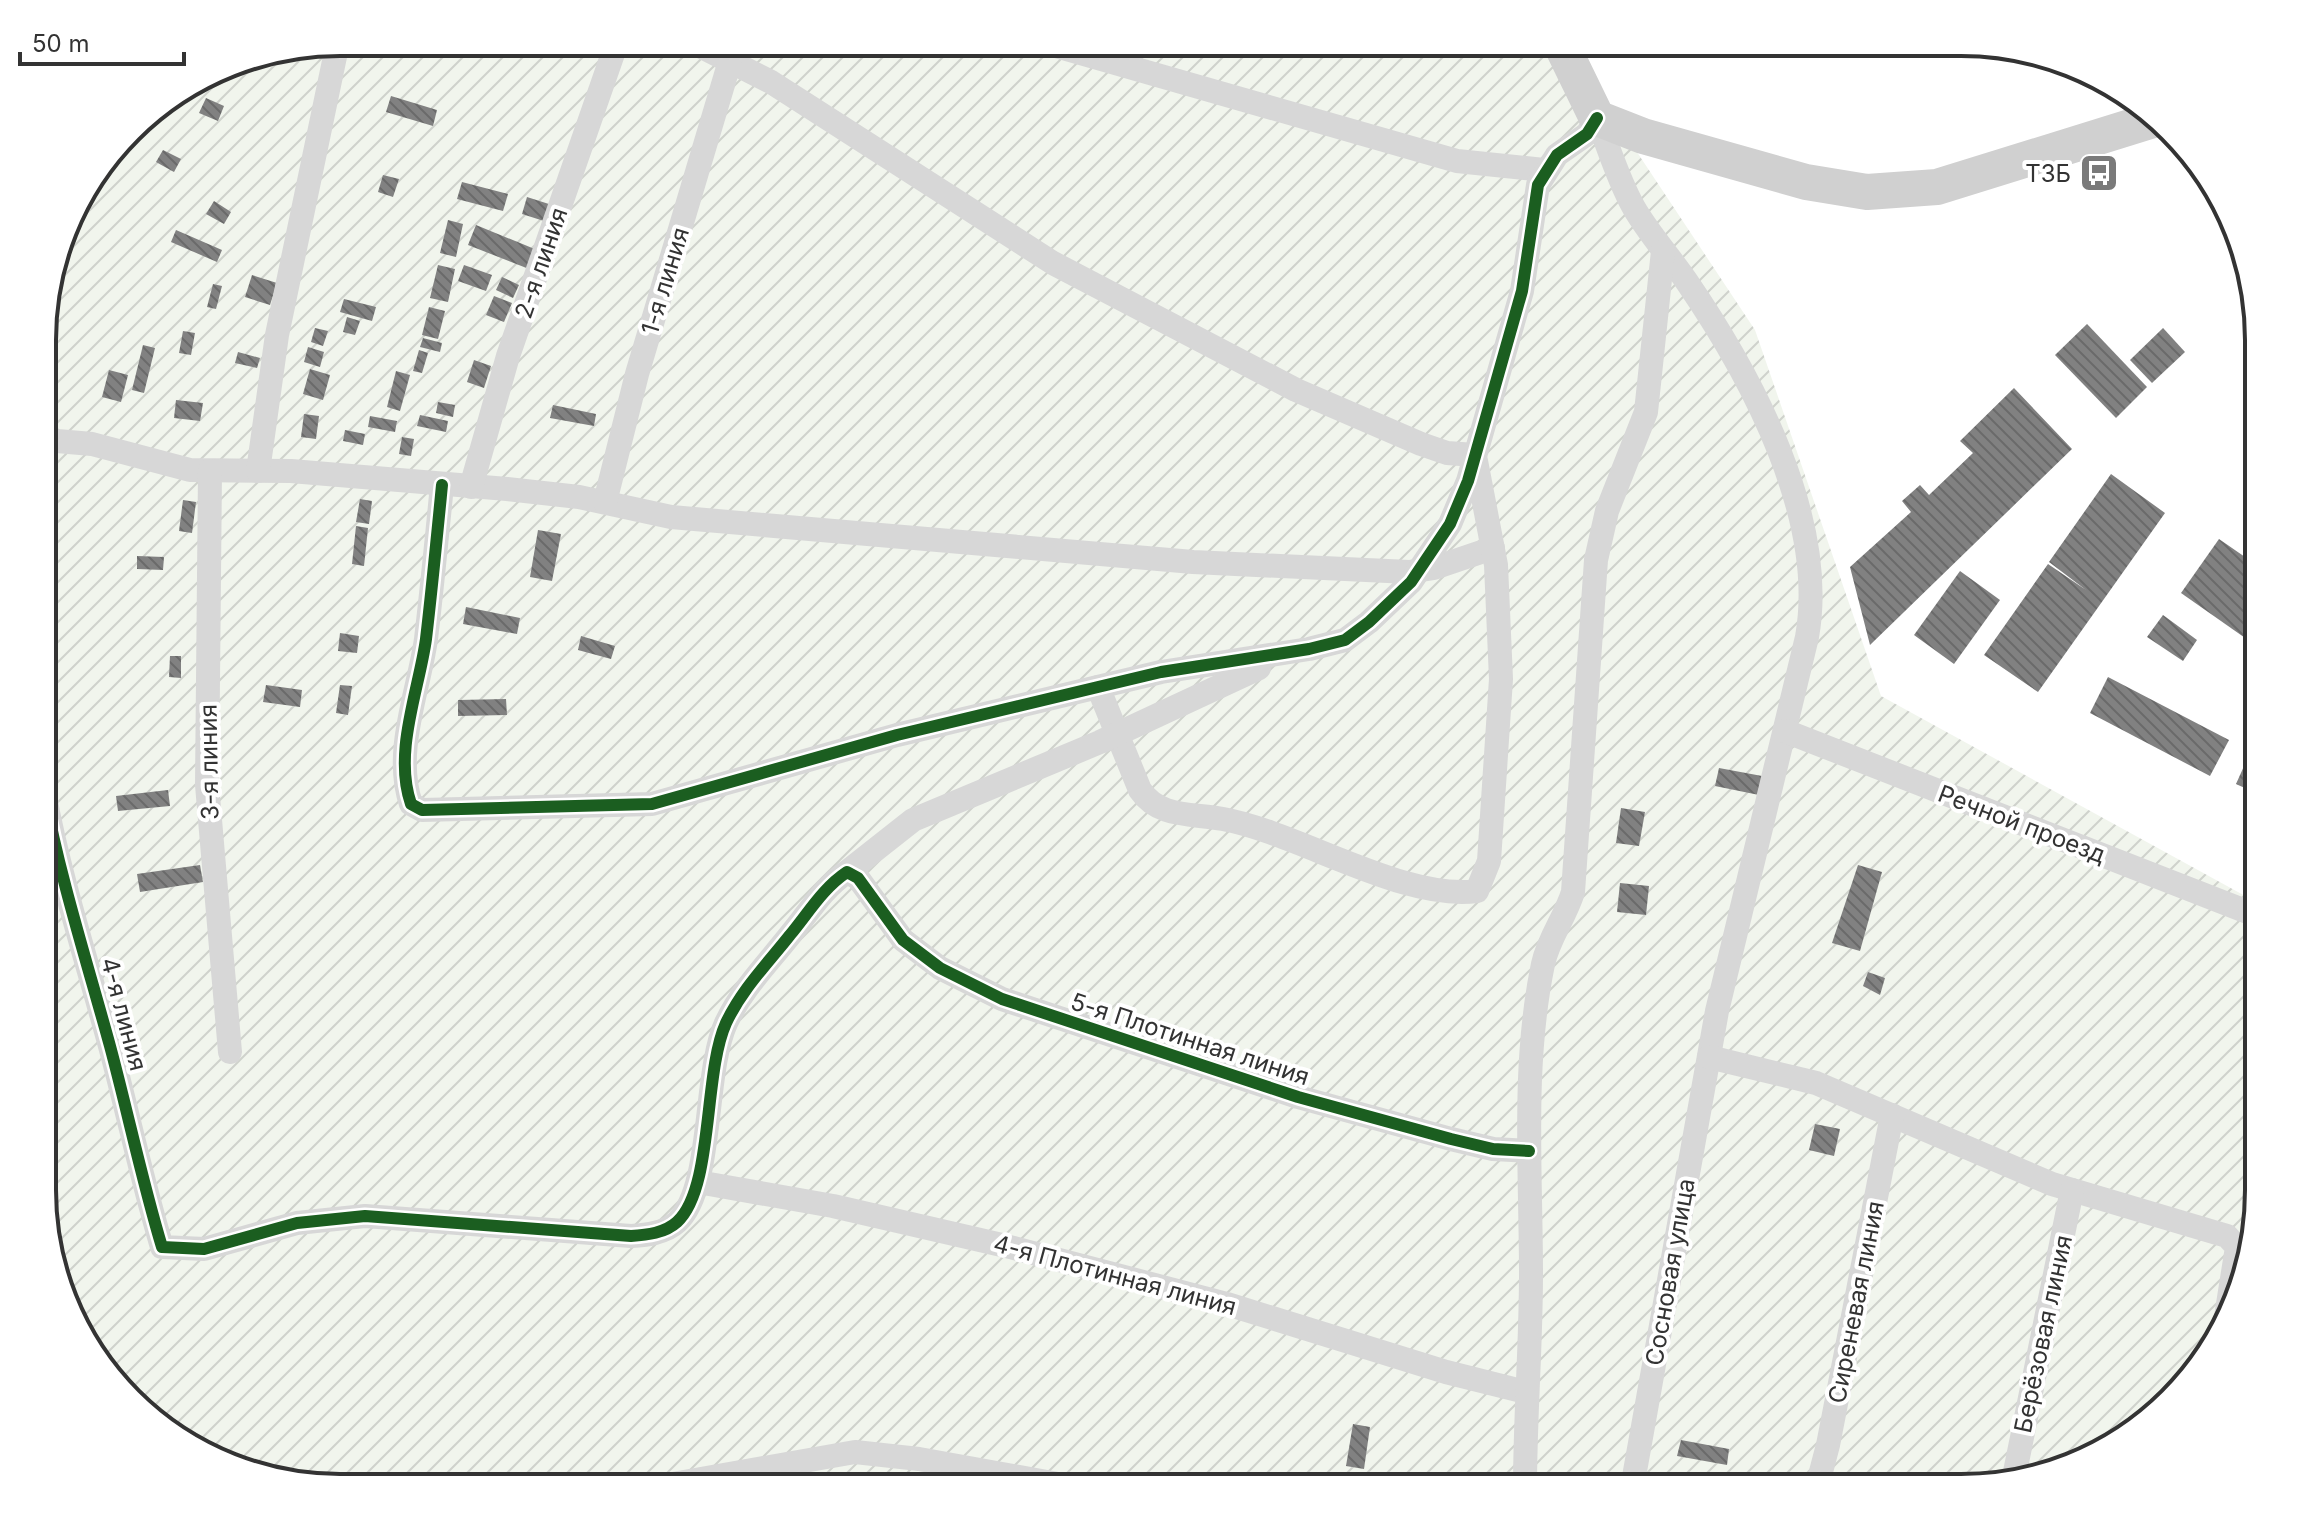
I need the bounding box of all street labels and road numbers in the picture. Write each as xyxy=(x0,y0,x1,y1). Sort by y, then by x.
street label: 2-я линия xyxy=(509,204,573,322)
street label: 1-я линия xyxy=(635,224,695,338)
street label: 3-я линия xyxy=(193,704,225,820)
street label: Речной проезд xyxy=(1934,779,2110,869)
street label: 4-я линия xyxy=(95,954,153,1074)
street label: 5-я Плотинная линия xyxy=(1067,987,1313,1091)
street label: Сосновая улица xyxy=(1639,1176,1701,1368)
street label: Сиреневая линия xyxy=(1822,1198,1890,1406)
street label: 4-я Плотинная линия xyxy=(991,1229,1239,1321)
street label: Берёзовая линия xyxy=(2008,1233,2078,1435)

